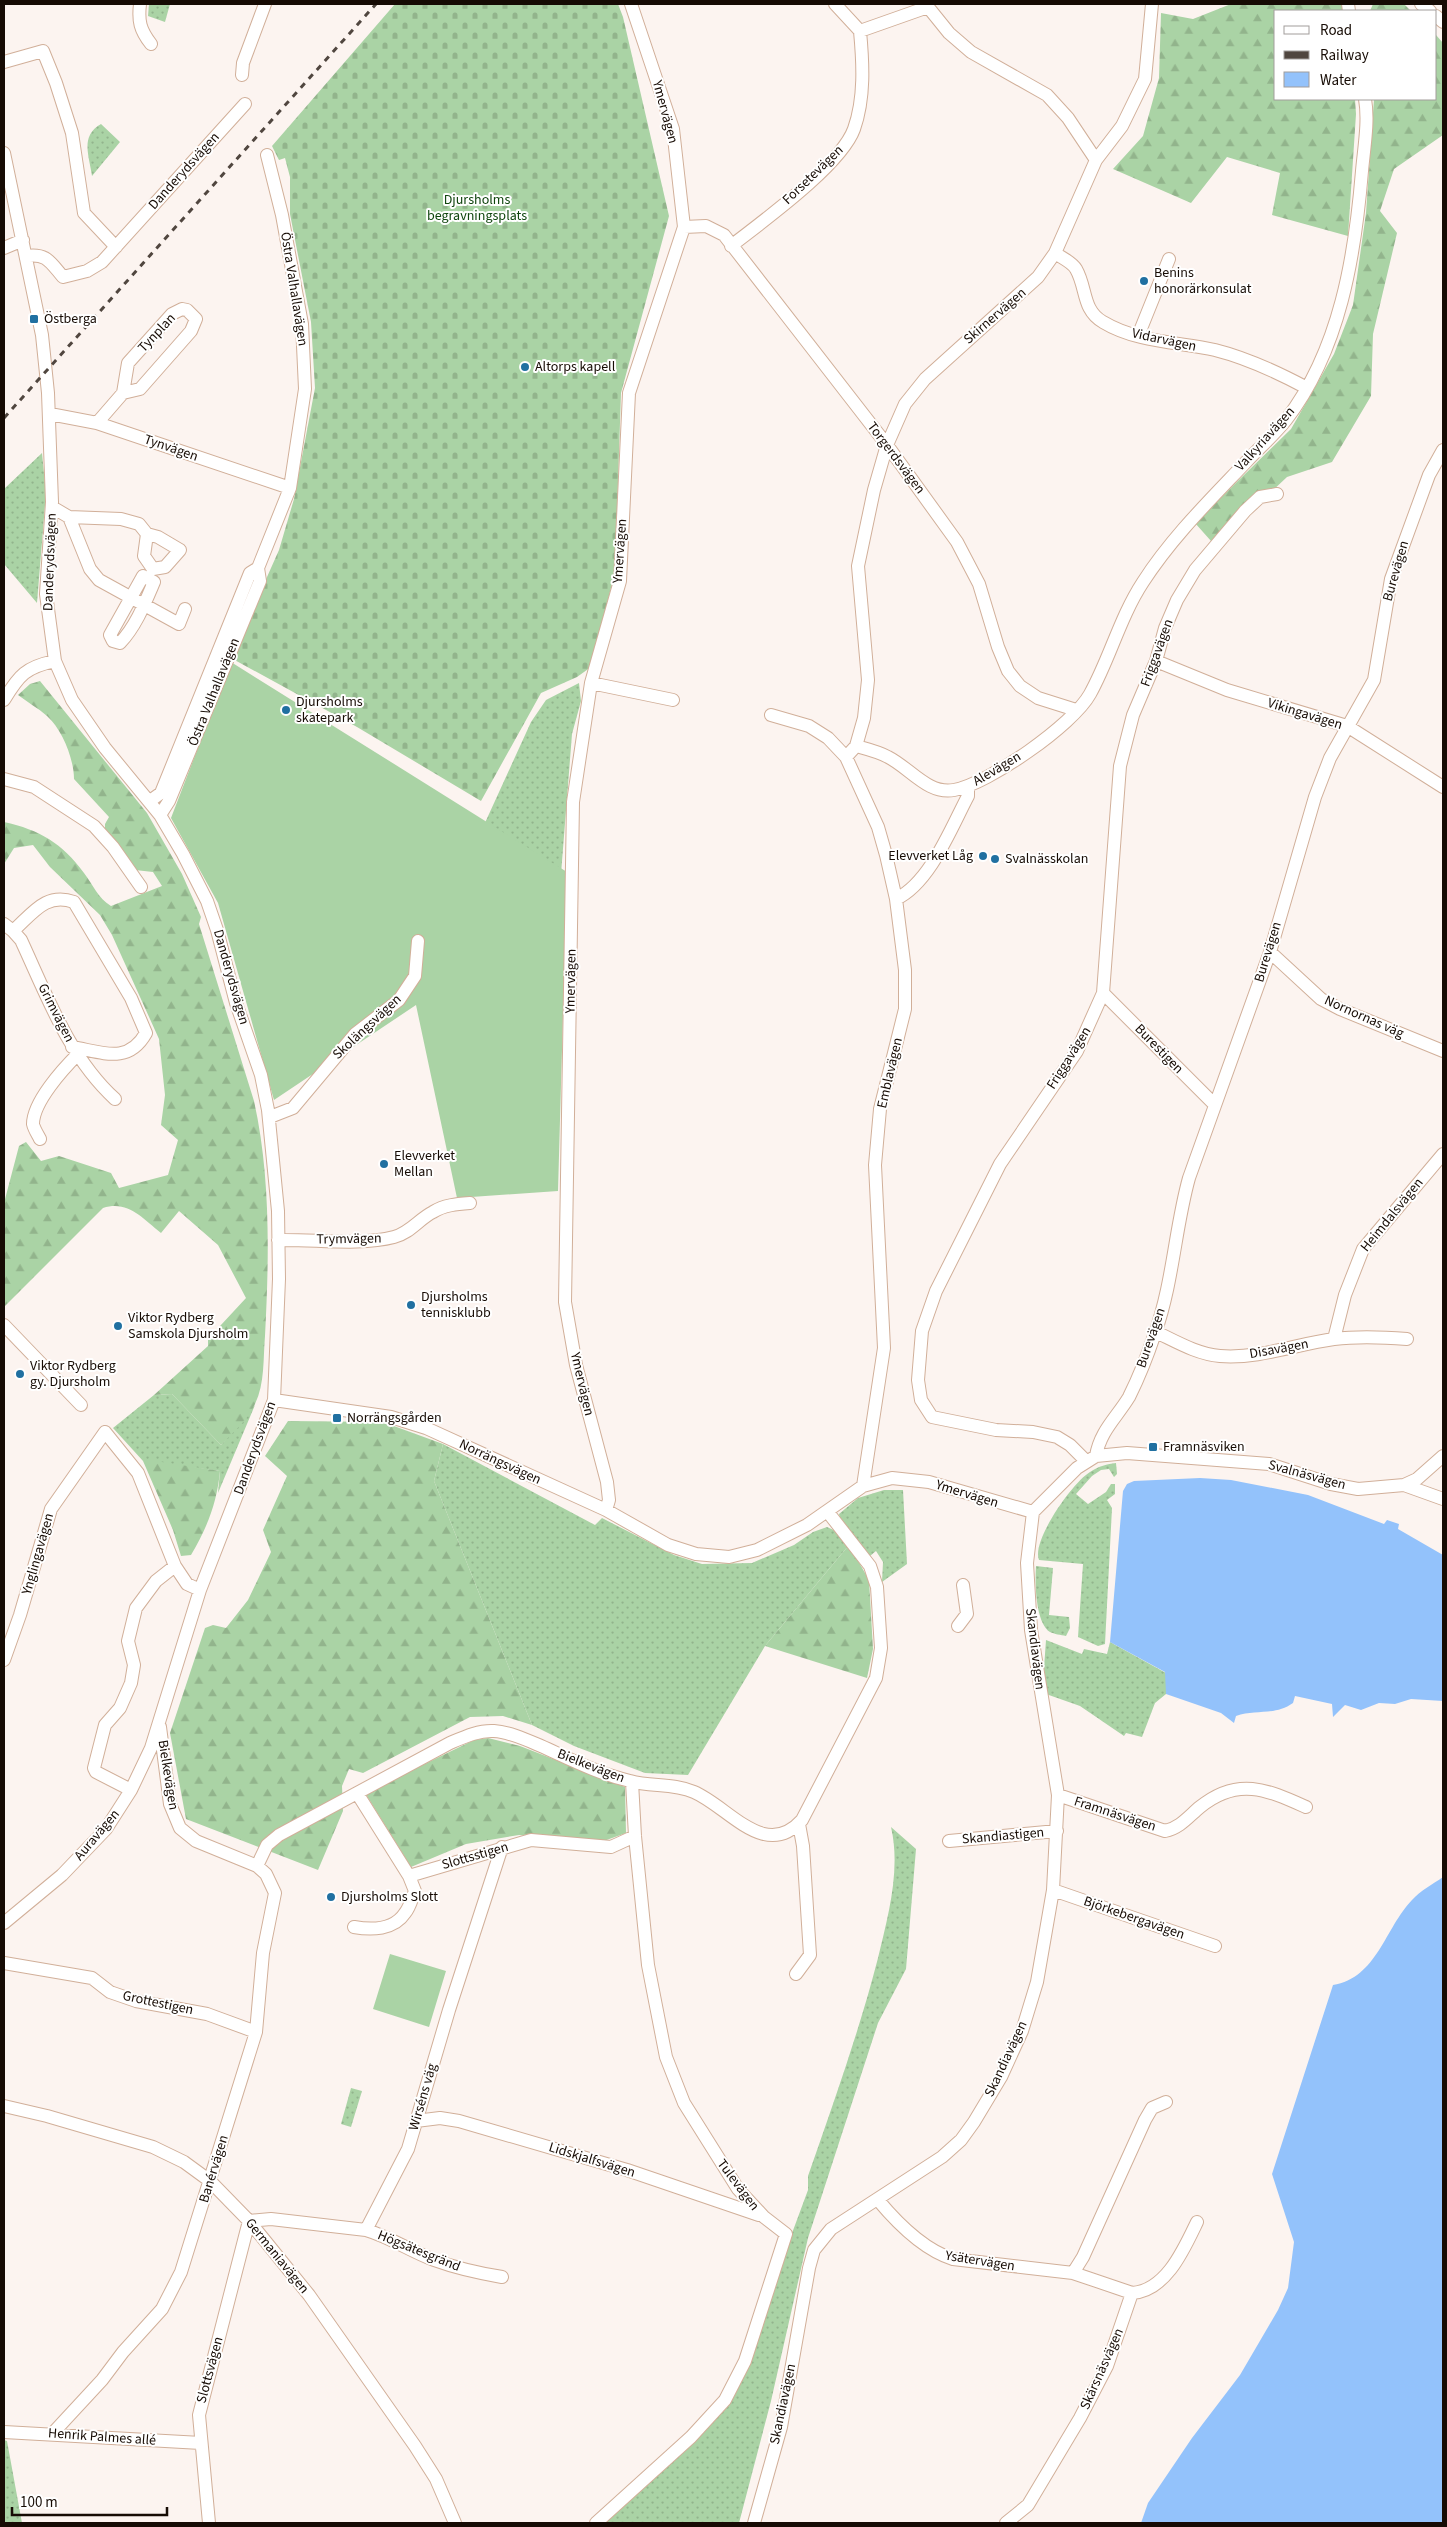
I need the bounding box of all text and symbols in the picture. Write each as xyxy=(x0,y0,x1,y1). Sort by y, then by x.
legend xyxy=(1274,10,1437,100)
text: Road xyxy=(1320,20,1352,41)
text: Railway xyxy=(1320,45,1369,66)
text: Water xyxy=(1320,70,1357,91)
street label: Ymervägen xyxy=(647,77,683,146)
street label: Danderydsvägen xyxy=(144,128,224,214)
street label: Forsetevägen xyxy=(778,141,848,209)
park label: Djursholms begravningsplats xyxy=(427,190,527,226)
street label: Östra Valhallavägen xyxy=(275,231,313,347)
place label: Benins honorärkonsulat xyxy=(1154,263,1252,299)
marker: Benins honorärkonsulat xyxy=(1138,275,1150,287)
street label: Skirnervägen xyxy=(959,283,1031,349)
place label: Östberga xyxy=(44,309,97,329)
street label: Tynplan xyxy=(134,309,180,357)
marker: Östberga xyxy=(28,313,40,325)
street label: Vidarvägen xyxy=(1130,323,1198,357)
place label: Altorps kapell xyxy=(535,357,616,377)
marker: Altorps kapell xyxy=(519,361,531,373)
street label: Valkyriavägen xyxy=(1230,402,1300,476)
street label: Torgerdsvägen xyxy=(862,418,930,498)
street label: Tynvägen xyxy=(141,429,201,467)
street label: Danderydsvägen xyxy=(38,513,62,611)
street label: Ymervägen xyxy=(608,518,632,585)
street label: Burevägen xyxy=(1378,538,1414,604)
street label: Friggavägen xyxy=(1136,616,1178,690)
street label: Östra Valhallavägen xyxy=(183,635,245,749)
place label: Djursholms skatepark xyxy=(296,692,363,728)
street label: Vikingavägen xyxy=(1265,693,1345,735)
marker: Djursholms skatepark xyxy=(280,704,292,716)
street label: Alevägen xyxy=(969,747,1025,791)
place label: Elevverket Låg xyxy=(888,846,973,866)
place label: Svalnässkolan xyxy=(1005,849,1088,869)
marker: Elevverket Låg xyxy=(977,850,989,862)
marker: Svalnässkolan xyxy=(989,853,1001,865)
street label: Burevägen xyxy=(1249,919,1287,985)
street label: Danderydsvägen xyxy=(208,927,254,1027)
street label: Ymervägen xyxy=(560,949,582,1014)
street label: Grimvägen xyxy=(33,980,79,1046)
street label: Skolängsvägen xyxy=(328,990,406,1064)
street label: Nornornas väg xyxy=(1321,991,1407,1043)
street label: Burestigen xyxy=(1130,1019,1188,1079)
street label: Friggavägen xyxy=(1042,1023,1096,1093)
street label: Emblavägen xyxy=(872,1036,908,1110)
place label: Elevverket Mellan xyxy=(394,1146,455,1182)
marker: Elevverket Mellan xyxy=(378,1158,390,1170)
street label: Heimdalsvägen xyxy=(1356,1174,1428,1256)
street label: Trymvägen xyxy=(316,1228,382,1250)
place label: Djursholms tennisklubb xyxy=(421,1287,491,1323)
marker: Djursholms tennisklubb xyxy=(405,1299,417,1311)
street label: Burevägen xyxy=(1131,1305,1171,1371)
place label: Viktor Rydberg Samskola Djursholm xyxy=(128,1308,248,1344)
marker: Viktor Rydberg Samskola Djursholm xyxy=(112,1320,124,1332)
street label: Disavägen xyxy=(1248,1334,1310,1364)
street label: Ymervägen xyxy=(565,1349,599,1418)
place label: Viktor Rydberg gy. Djursholm xyxy=(30,1356,116,1392)
marker: Viktor Rydberg gy. Djursholm xyxy=(14,1368,26,1380)
street label: Danderydsvägen xyxy=(229,1398,281,1498)
place label: Norrängsgården xyxy=(347,1408,442,1428)
marker: Norrängsgården xyxy=(331,1412,343,1424)
street label: Norrängsvägen xyxy=(456,1434,544,1490)
place label: Framnäsviken xyxy=(1163,1437,1245,1457)
marker: Framnäsviken xyxy=(1147,1441,1159,1453)
street label: Svalnäsvägen xyxy=(1266,1455,1348,1495)
street label: Ymervägen xyxy=(932,1475,1001,1513)
street label: Ynglingavägen xyxy=(17,1511,59,1598)
street label: Skandiavägen xyxy=(1020,1607,1050,1691)
street label: Bielkevägen xyxy=(153,1739,183,1811)
street label: Bielkevägen xyxy=(554,1744,628,1788)
street label: Framnäsvägen xyxy=(1071,1791,1159,1837)
street label: Auravägen xyxy=(70,1805,124,1865)
street label: Skandiastigen xyxy=(961,1822,1045,1850)
street label: Slottsstigen xyxy=(439,1837,511,1875)
place label: Djursholms Slott xyxy=(341,1887,438,1907)
marker: Djursholms Slott xyxy=(325,1891,337,1903)
street label: Björkebergavägen xyxy=(1081,1891,1187,1945)
street label: Grottestigen xyxy=(121,1986,195,2020)
street label: Skandiavägen xyxy=(980,2018,1032,2100)
street label: Wirséns väg xyxy=(404,2061,442,2133)
street label: Banérvägen xyxy=(194,2133,234,2205)
street label: Lidskjalfsvägen xyxy=(546,2137,638,2183)
street label: Tulevägen xyxy=(712,2155,764,2215)
street label: Germaniavägen xyxy=(240,2214,314,2298)
street label: Högsätesgränd xyxy=(374,2225,464,2277)
street label: Ysätervägen xyxy=(943,2245,1016,2276)
street label: Skärsnäsvägen xyxy=(1075,2325,1129,2413)
street label: Slottsvägen xyxy=(192,2335,228,2405)
street label: Skandiavägen xyxy=(765,2362,801,2446)
street label: Henrik Palmes allé xyxy=(47,2423,157,2451)
scale bar xyxy=(12,2484,168,2516)
text: 100 m xyxy=(20,2492,58,2513)

